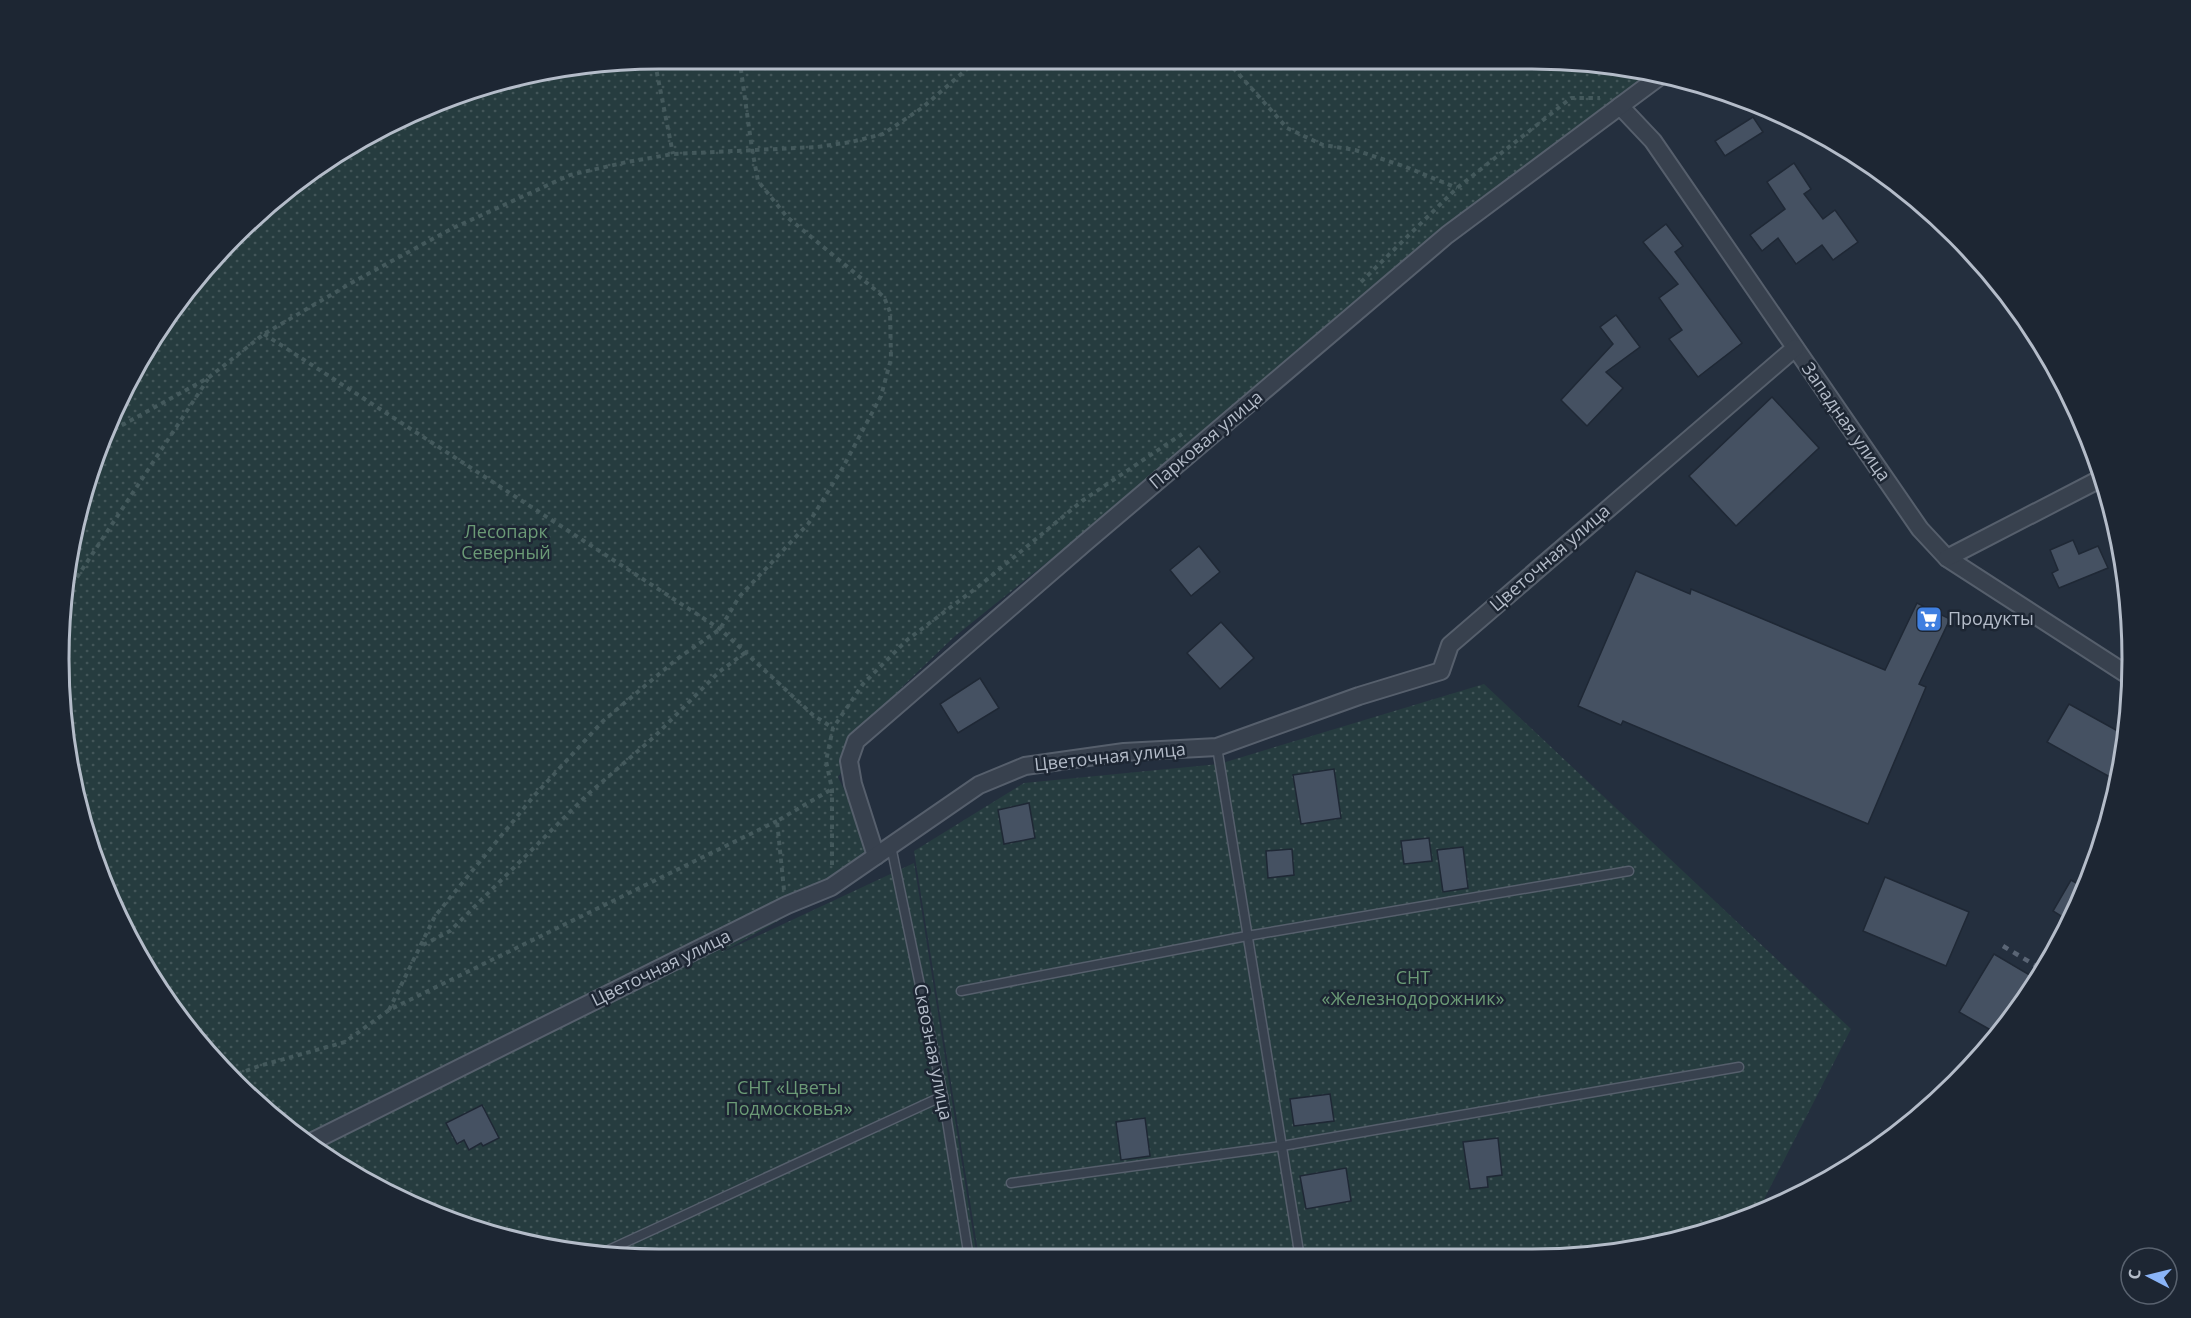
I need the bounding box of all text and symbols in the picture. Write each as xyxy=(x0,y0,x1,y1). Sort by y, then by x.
street label: Западная улица xyxy=(1797,357,1897,486)
street label: Парковая улица xyxy=(1144,385,1267,494)
street label: Цветочная улица xyxy=(1484,498,1615,616)
park label: Лесопарк Северный xyxy=(461,519,551,564)
supermarket icon: Продукты xyxy=(1914,604,1944,634)
place label: Продукты xyxy=(1948,606,2034,630)
street label: Цветочная улица xyxy=(1033,736,1187,776)
street label: Цветочная улица xyxy=(587,923,734,1011)
park label: СНТ «Железнодорожник» xyxy=(1322,965,1504,1010)
street label: Сквозная улица xyxy=(909,982,959,1122)
park label: СНТ «Цветы Подмосковья» xyxy=(726,1075,853,1120)
north arrow xyxy=(2119,1246,2179,1306)
text: С xyxy=(2123,1268,2146,1281)

